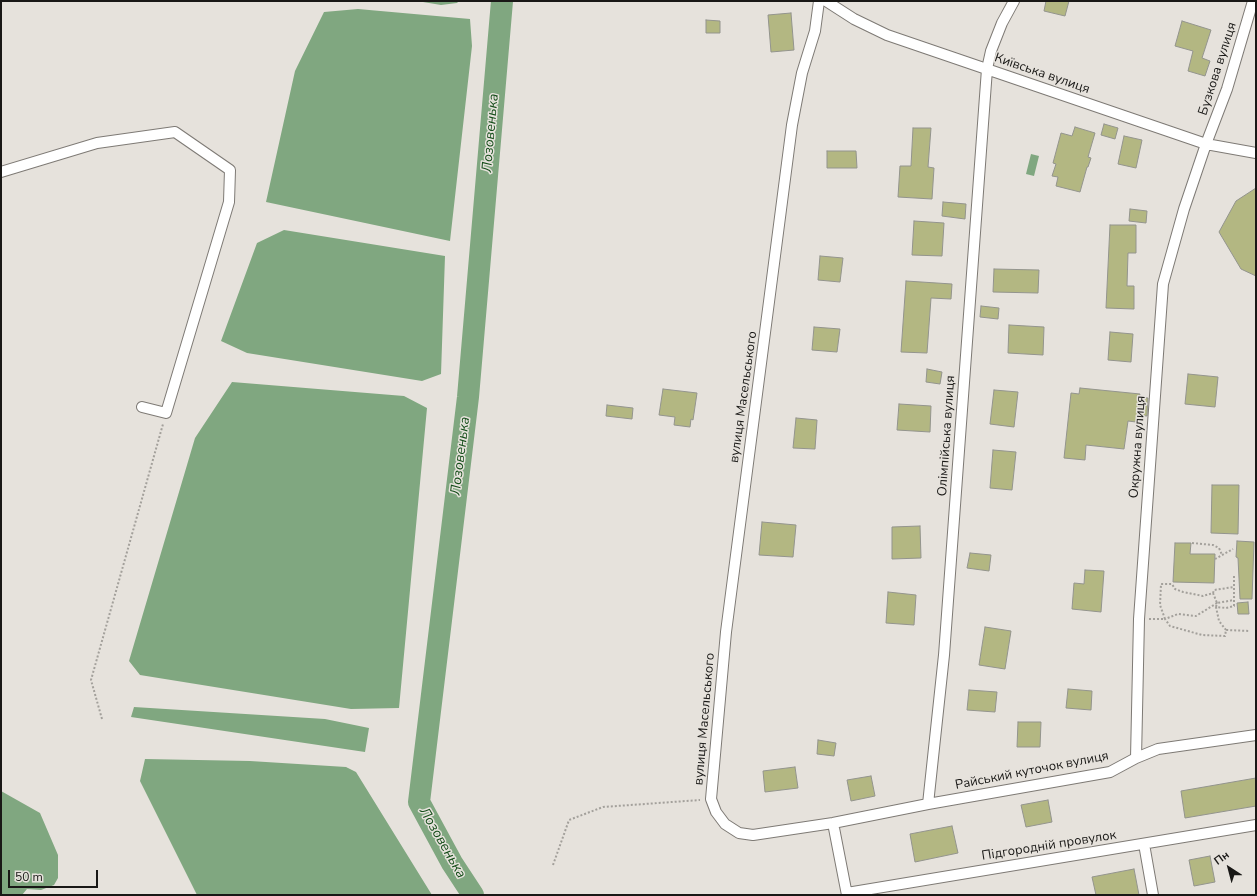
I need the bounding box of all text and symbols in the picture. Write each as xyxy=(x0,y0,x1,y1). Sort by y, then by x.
street label: Бузкова вулиця xyxy=(1196,21,1240,117)
street label: Київська вулиця xyxy=(992,50,1092,98)
water label: Лозовенька xyxy=(479,93,503,173)
street label: вулиця Масельського xyxy=(727,330,761,464)
street label: Олімпійська вулиця xyxy=(935,375,959,497)
street label: Окружна вулиця xyxy=(1127,395,1149,499)
water label: Лозовенька xyxy=(448,416,474,496)
street label: вулиця Масельського xyxy=(691,652,719,786)
street label: Райський куточок вулиця xyxy=(954,748,1110,794)
water label: Лозовенька xyxy=(415,805,469,881)
street label: Підгородній провулок xyxy=(981,828,1117,864)
text: Пн xyxy=(1211,847,1232,868)
north arrow xyxy=(1209,848,1249,888)
scale bar xyxy=(10,862,100,888)
text: 50 m xyxy=(15,869,43,885)

